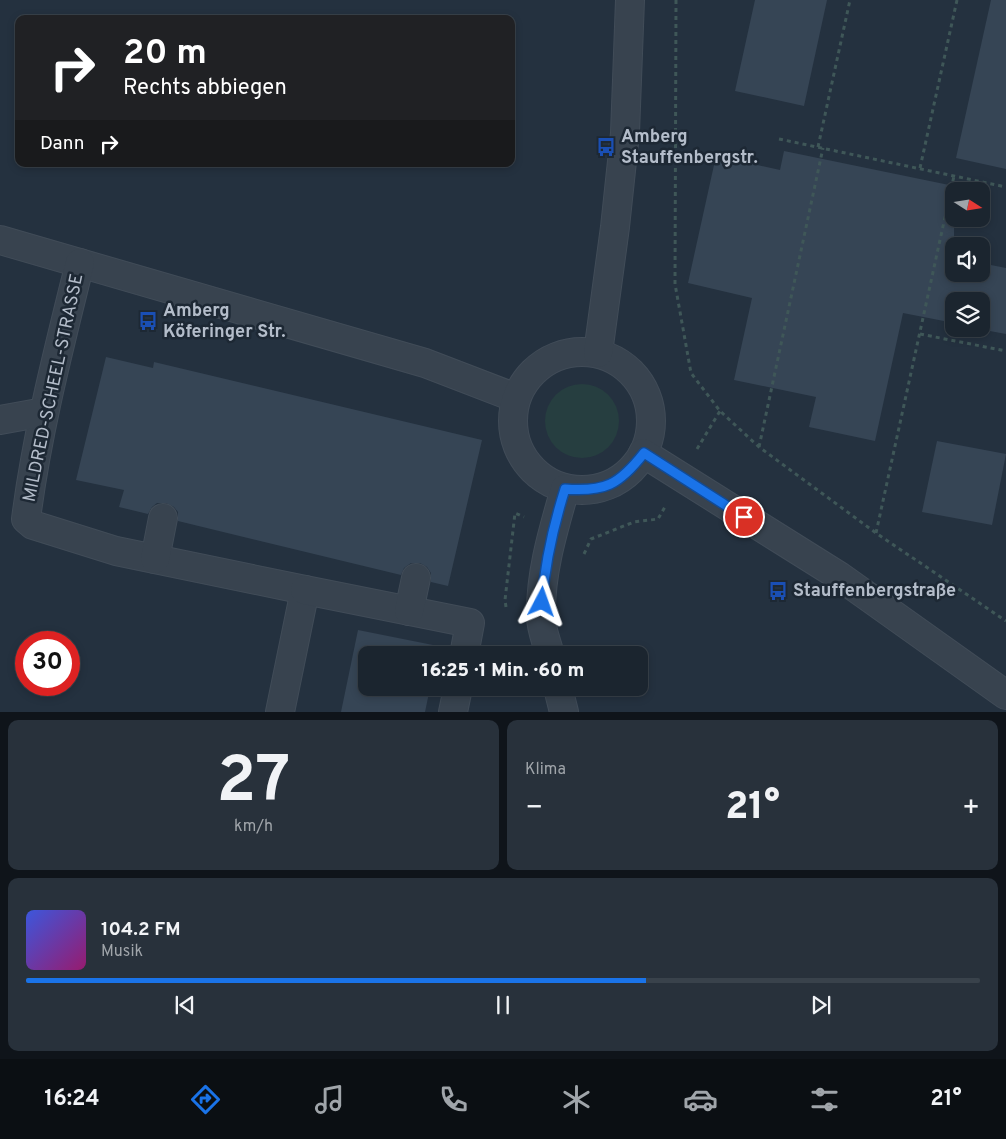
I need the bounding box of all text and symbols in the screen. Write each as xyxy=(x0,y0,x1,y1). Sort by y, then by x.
text: 20 m xyxy=(123,32,207,76)
icon: right xyxy=(40,35,105,100)
text: Rechts abbiegen xyxy=(123,75,287,102)
place label: Amberg Stauffenbergstr. xyxy=(621,126,758,170)
icon: right xyxy=(95,130,123,158)
text: Dann xyxy=(40,132,85,156)
bus stop icon: Amberg Stauffenbergstr. xyxy=(595,136,617,158)
north arrow xyxy=(945,182,990,228)
map controls xyxy=(945,182,990,337)
button: sound xyxy=(945,237,990,282)
street label: MILDRED-SCHEEL-STRASSE xyxy=(19,272,89,504)
button: layers xyxy=(945,292,990,337)
place label: Amberg Köferinger Str. xyxy=(163,300,286,344)
bus stop icon: Amberg Köferinger Str. xyxy=(137,310,159,332)
pin xyxy=(723,496,765,538)
icon: arrive xyxy=(730,503,758,531)
position arrow xyxy=(515,575,567,627)
bus stop icon: Stauffenbergstraße xyxy=(767,580,789,602)
place label: Stauffenbergstraße xyxy=(793,580,956,603)
speed limit sign: 30 xyxy=(15,631,80,696)
text: 16:25 · 1 Min. · 60 m xyxy=(422,659,584,683)
text: 27 xyxy=(217,743,290,825)
text: Klima xyxy=(525,760,566,780)
text: 21° xyxy=(725,784,780,833)
text: − xyxy=(525,791,543,827)
text: + xyxy=(962,791,980,827)
text: km/h xyxy=(234,817,273,837)
text: 104.2 FM xyxy=(101,918,181,942)
text: Musik xyxy=(101,942,143,962)
icon: previous xyxy=(171,991,199,1019)
icon: pause xyxy=(489,991,517,1019)
icon: next xyxy=(807,991,835,1019)
icon: directions xyxy=(188,1082,223,1117)
icon: music xyxy=(312,1082,347,1117)
icon: phone xyxy=(436,1082,471,1117)
icon: climate xyxy=(559,1082,594,1117)
icon: car xyxy=(683,1082,718,1117)
icon: filters xyxy=(807,1082,842,1117)
text: 16:24 xyxy=(44,1086,100,1113)
text: 21° xyxy=(930,1086,962,1113)

